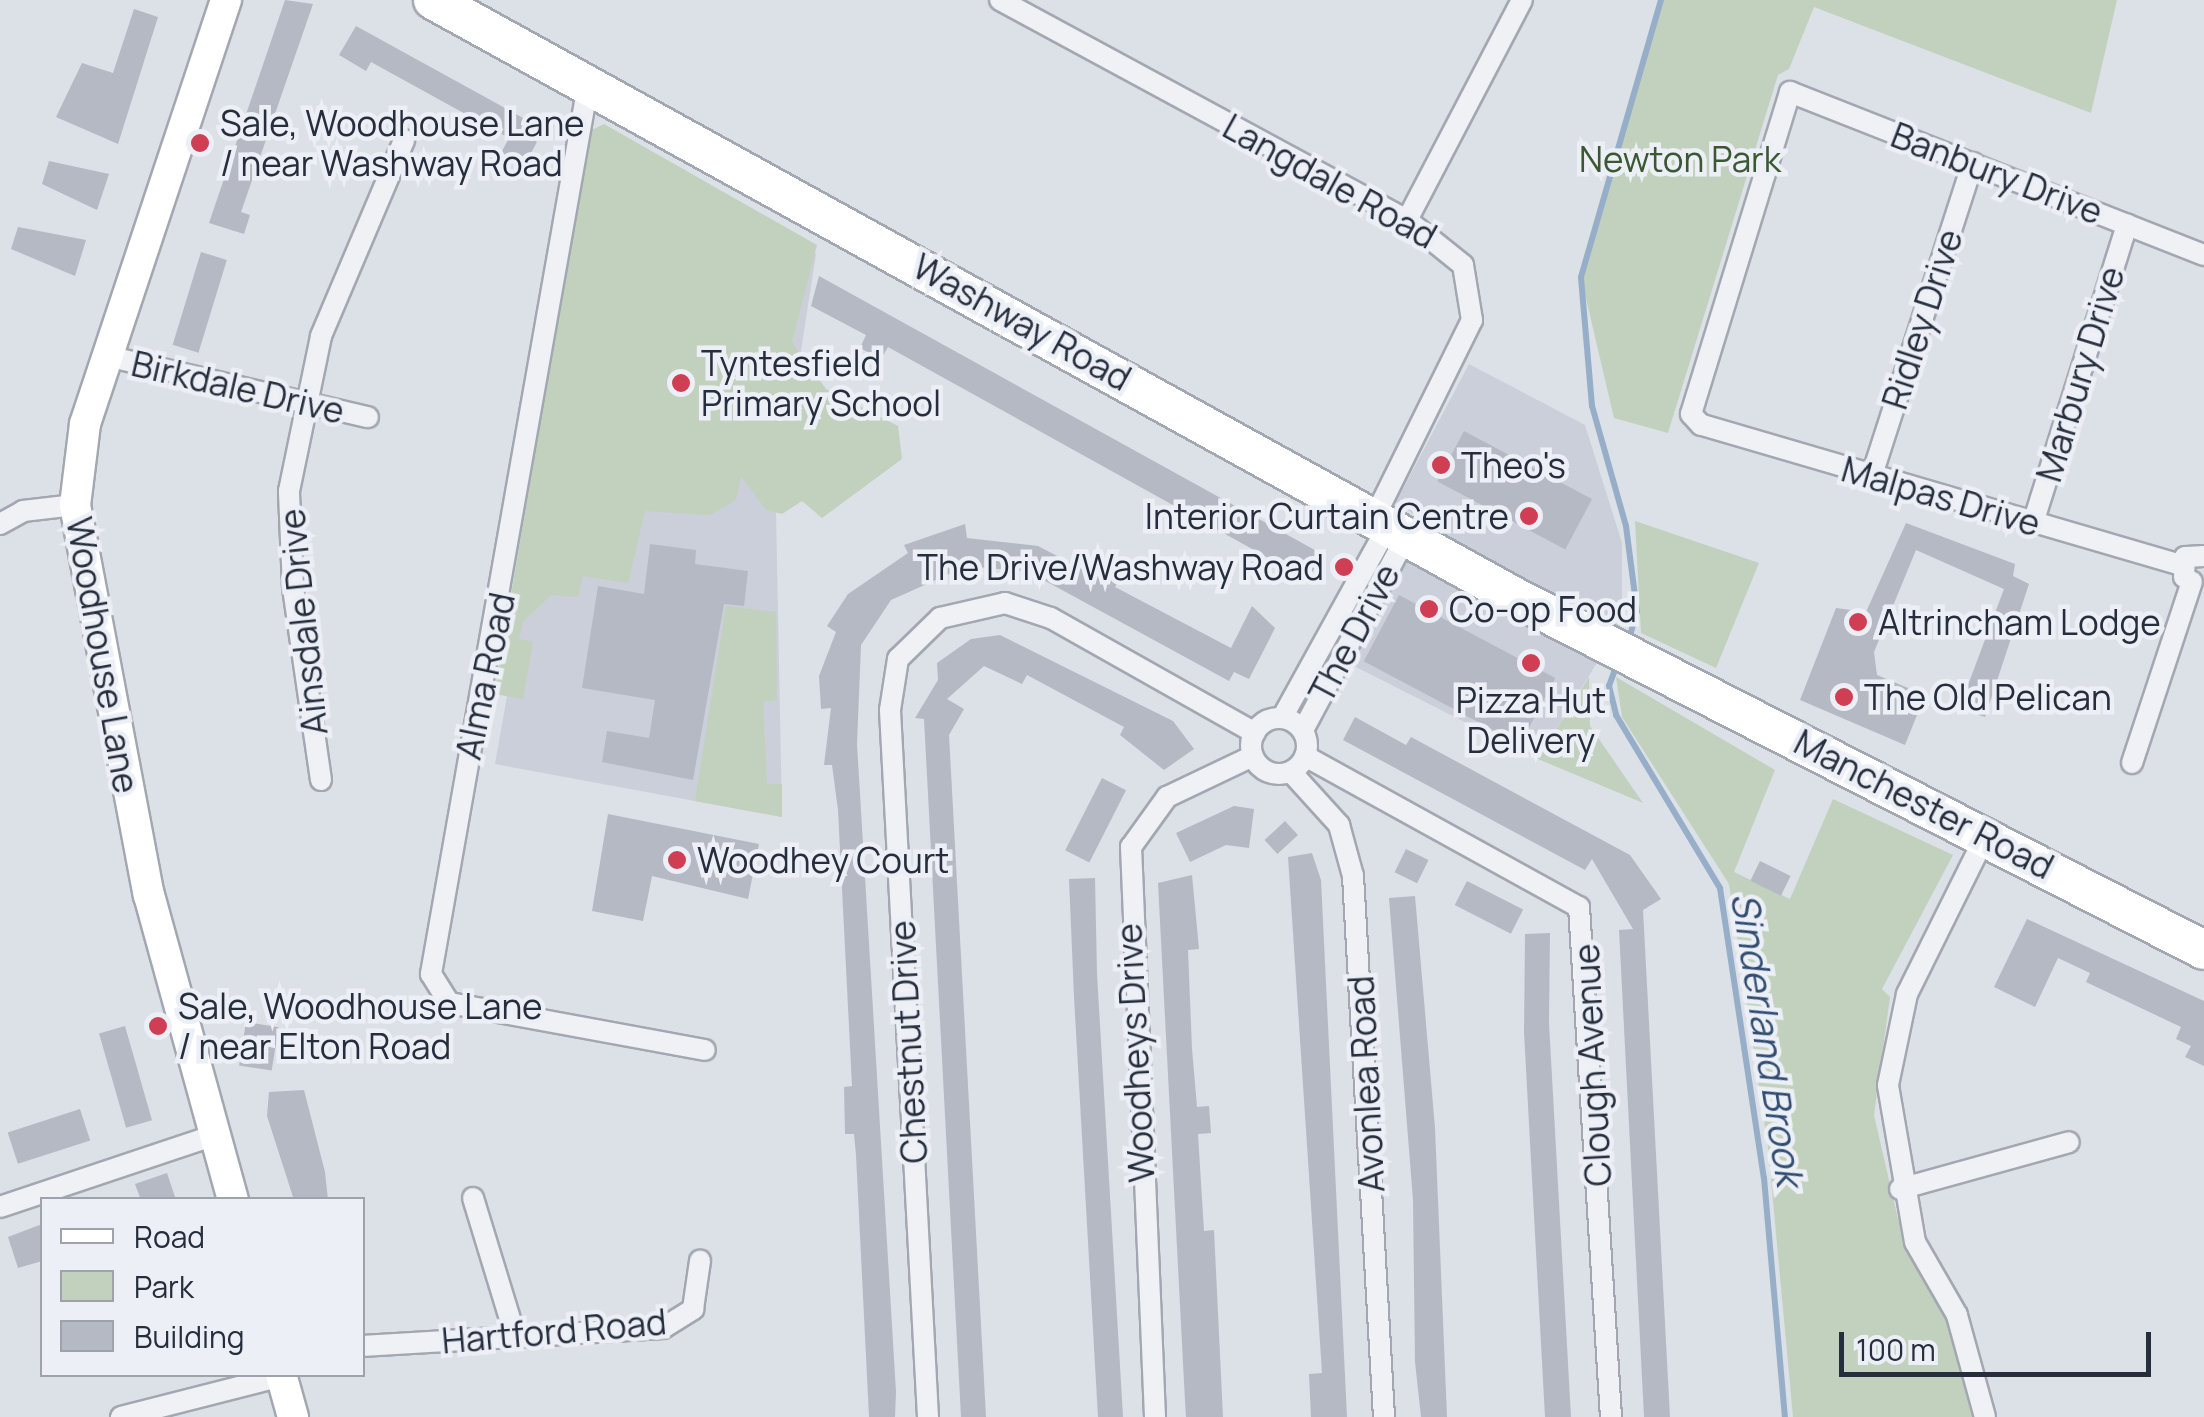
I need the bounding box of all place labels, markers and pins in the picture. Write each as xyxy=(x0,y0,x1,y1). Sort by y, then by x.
place label: Sale, Woodhouse Lane / near Washway Road xyxy=(220,102,585,184)
marker: Sale, Woodhouse Lane / near Washway Road xyxy=(189,132,211,154)
place label: Tyntesfield Primary School xyxy=(701,342,941,424)
marker: Tyntesfield Primary School xyxy=(670,372,692,394)
place label: Theo's xyxy=(1461,444,1566,486)
marker: Theo's xyxy=(1430,454,1452,476)
place label: Interior Curtain Centre xyxy=(1145,495,1509,537)
marker: Interior Curtain Centre xyxy=(1518,505,1540,527)
place label: The Drive/Washway Road xyxy=(917,546,1324,588)
marker: The Drive/Washway Road xyxy=(1333,556,1355,578)
place label: Co-op Food xyxy=(1449,588,1637,630)
marker: Co-op Food xyxy=(1418,598,1440,620)
place label: Altrincham Lodge xyxy=(1878,601,2161,643)
marker: Altrincham Lodge xyxy=(1847,611,1869,633)
marker: Pizza Hut Delivery xyxy=(1520,652,1542,674)
place label: The Old Pelican xyxy=(1864,676,2112,718)
place label: Pizza Hut Delivery xyxy=(1456,679,1606,761)
marker: The Old Pelican xyxy=(1833,686,1855,708)
place label: Woodhey Court xyxy=(697,839,949,881)
marker: Woodhey Court xyxy=(666,849,688,871)
place label: Sale, Woodhouse Lane / near Elton Road xyxy=(178,985,543,1067)
marker: Sale, Woodhouse Lane / near Elton Road xyxy=(147,1015,169,1037)

